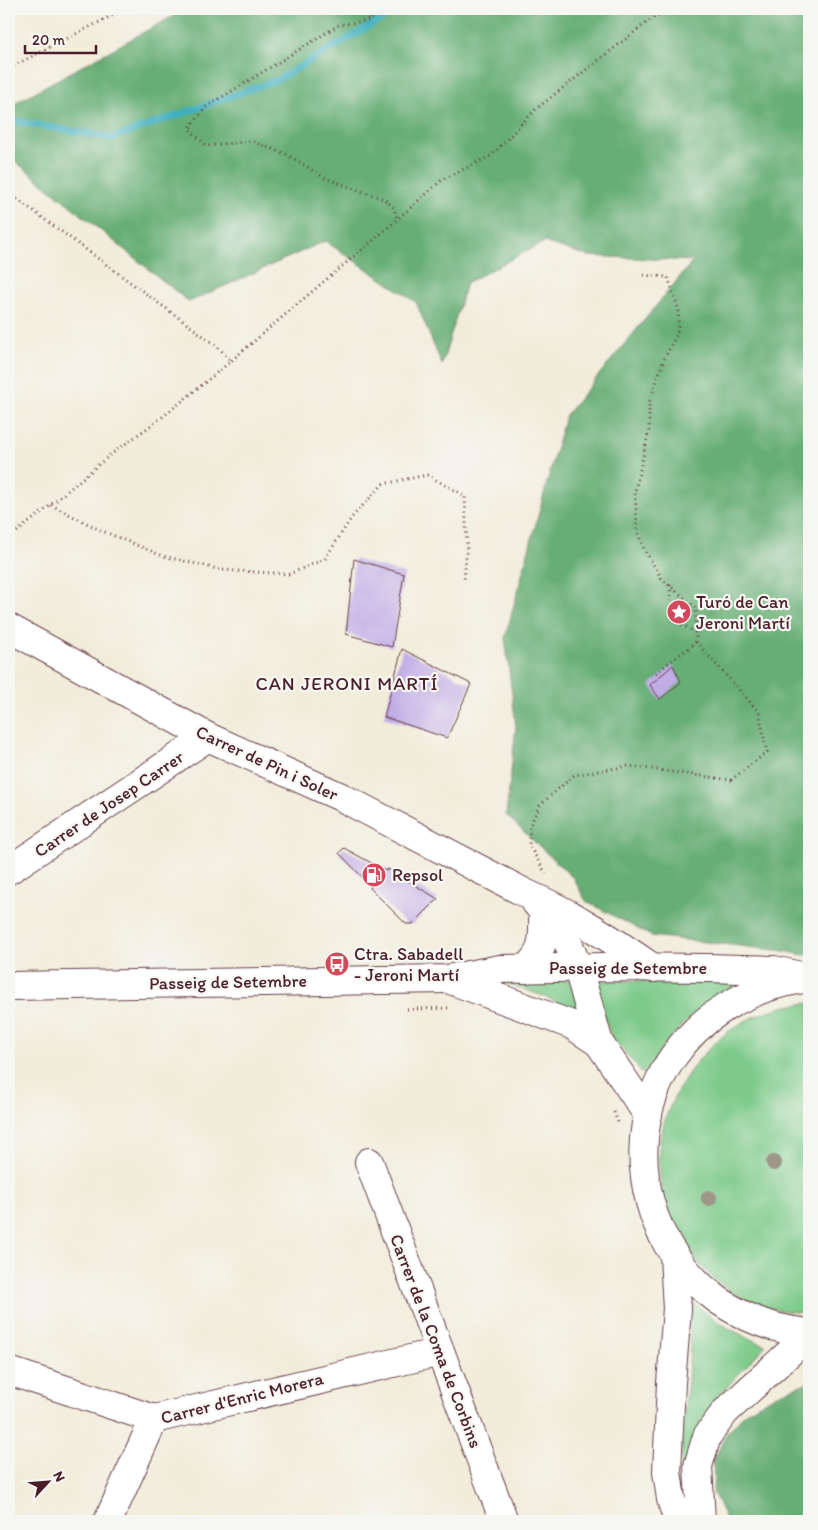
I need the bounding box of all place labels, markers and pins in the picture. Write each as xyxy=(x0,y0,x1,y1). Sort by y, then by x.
place label: Turó de Can Jeroni Martí xyxy=(696,591,790,634)
place icon: Turó de Can Jeroni Martí xyxy=(666,599,692,625)
fuel station icon: Repsol xyxy=(361,862,387,888)
place label: Repsol xyxy=(392,864,443,886)
place label: Ctra. Sabadell - Jeroni Martí xyxy=(354,943,463,986)
bus stop icon: Ctra. Sabadell - Jeroni Martí xyxy=(324,951,350,977)

